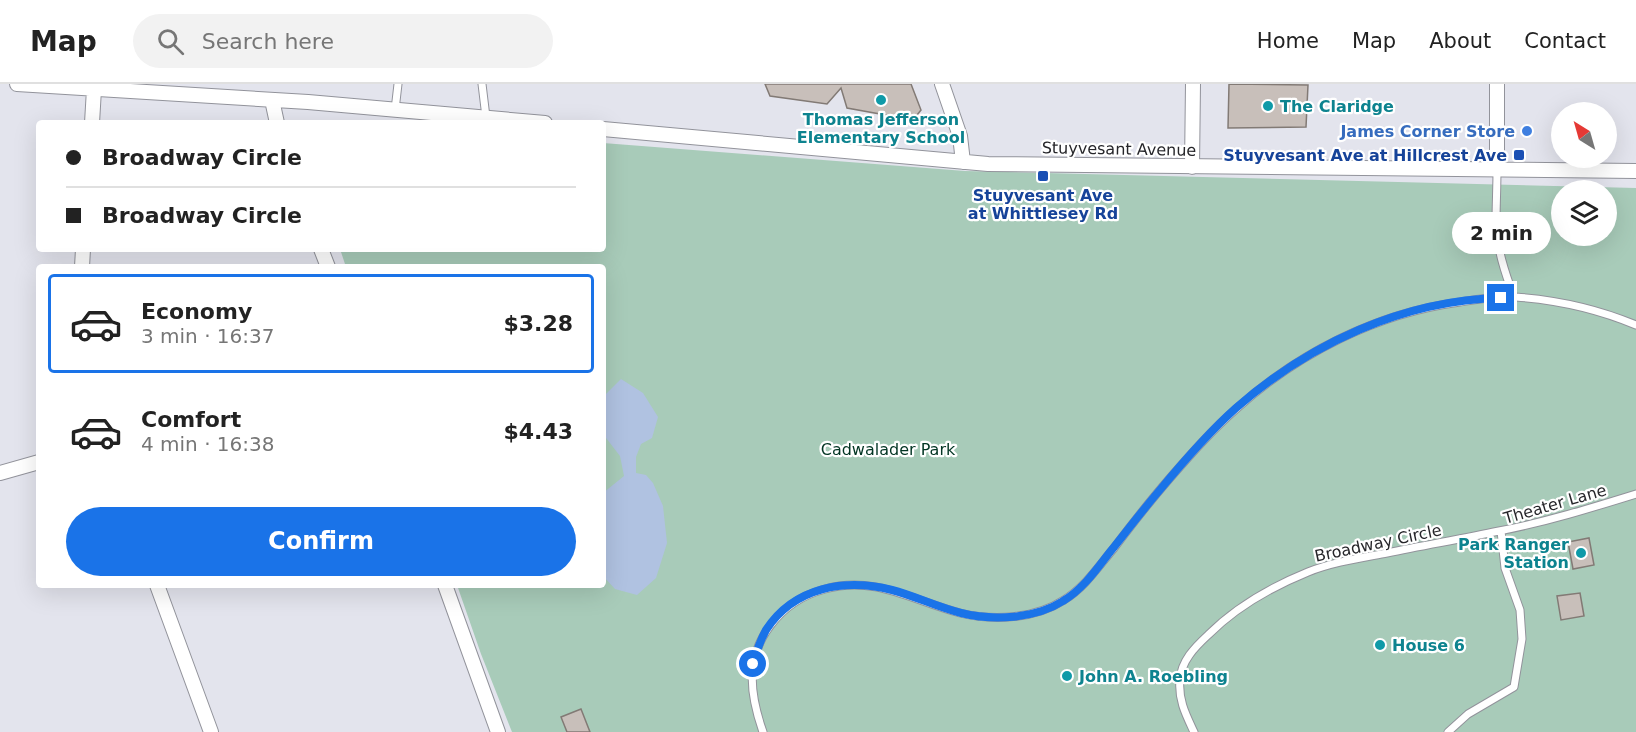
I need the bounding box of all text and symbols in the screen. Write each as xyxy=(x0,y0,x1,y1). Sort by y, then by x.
search box xyxy=(133,14,553,68)
text: Map xyxy=(30,25,97,58)
icon: search xyxy=(154,25,187,58)
text: Search here xyxy=(202,29,334,54)
text: Home xyxy=(1257,29,1319,53)
text: Map xyxy=(1352,29,1396,53)
text: About xyxy=(1429,29,1491,53)
text: Contact xyxy=(1524,29,1606,53)
marker: Thomas Jefferson Elementary School xyxy=(874,93,888,107)
place label: The Claridge xyxy=(1280,97,1394,116)
marker: The Claridge xyxy=(1261,99,1275,113)
north arrow xyxy=(1551,102,1617,168)
map controls xyxy=(1551,102,1617,246)
place label: Thomas Jefferson Elementary School xyxy=(797,110,965,147)
place label: James Corner Store xyxy=(1339,122,1515,141)
marker: James Corner Store xyxy=(1520,124,1534,138)
street label: Stuyvesant Avenue xyxy=(1042,138,1196,160)
text: Broadway Circle xyxy=(102,145,302,170)
place label: Stuyvesant Ave at Hillcrest Ave xyxy=(1223,146,1507,165)
marker: Stuyvesant Ave at Hillcrest Ave xyxy=(1512,148,1526,162)
marker: Stuyvesant Ave at Whittlesey Rd xyxy=(1036,169,1050,183)
button: layers xyxy=(1551,180,1617,246)
place label: Stuyvesant Ave at Whittlesey Rd xyxy=(968,186,1118,223)
text: Broadway Circle xyxy=(102,203,302,228)
callout: 2 min xyxy=(1452,211,1550,253)
text: 2 min xyxy=(1470,221,1533,245)
route end xyxy=(1487,284,1514,311)
icon: car xyxy=(69,297,123,351)
text: Economy xyxy=(141,299,252,324)
text: $3.28 xyxy=(503,311,573,336)
text: 3 min · 16:37 xyxy=(141,324,275,348)
icon: car xyxy=(69,405,123,459)
text: Comfort xyxy=(141,407,241,432)
text: $4.43 xyxy=(503,419,573,444)
text: 4 min · 16:38 xyxy=(141,432,275,456)
park label: Cadwalader Park xyxy=(821,440,956,459)
street label: Theater Lane xyxy=(1500,480,1609,528)
button: Confirm xyxy=(66,507,576,576)
street label: Broadway Circle xyxy=(1313,520,1443,566)
place label: Park Ranger Station xyxy=(1458,535,1569,572)
marker: Park Ranger Station xyxy=(1574,546,1588,560)
place label: House 6 xyxy=(1392,636,1465,655)
marker: House 6 xyxy=(1373,638,1387,652)
route start xyxy=(739,650,766,677)
place label: John A. Roebling xyxy=(1078,667,1228,686)
marker: John A. Roebling xyxy=(1060,669,1074,683)

